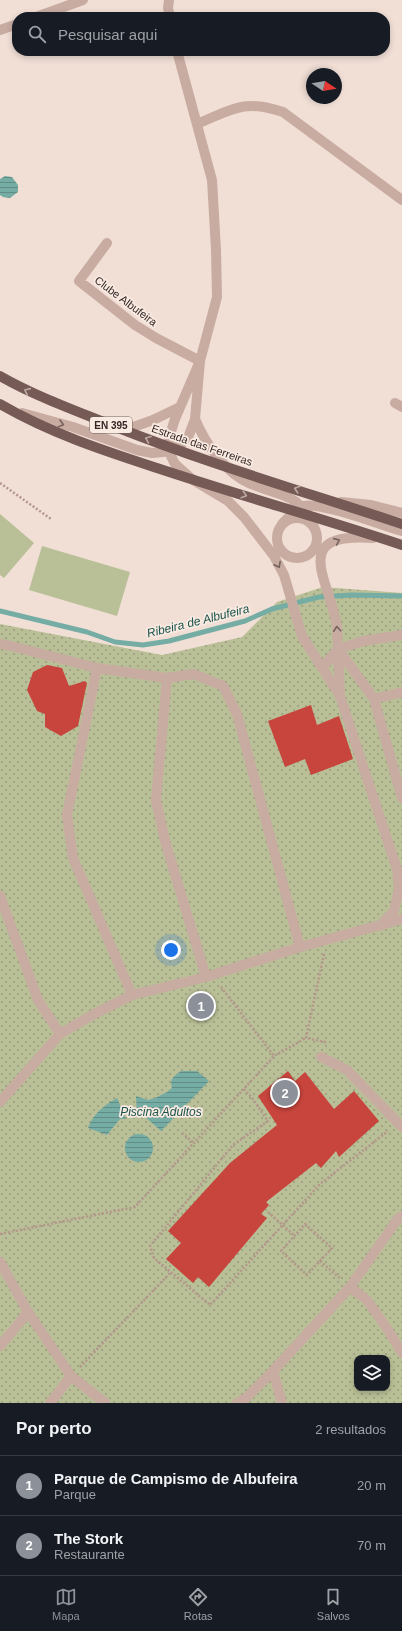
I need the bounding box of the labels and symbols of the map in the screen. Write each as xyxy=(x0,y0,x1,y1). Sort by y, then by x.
north arrow xyxy=(306,68,342,104)
street label: Clube Albufeira xyxy=(93,274,160,329)
one-way arrow xyxy=(24,387,31,395)
road number: EN 395 xyxy=(90,417,132,433)
one-way arrow xyxy=(58,419,65,427)
street label: Estrada das Ferreiras xyxy=(150,422,254,468)
one-way arrow xyxy=(144,436,151,444)
one-way arrow xyxy=(293,485,300,494)
one-way arrow xyxy=(240,491,247,499)
one-way arrow xyxy=(333,538,340,546)
one-way arrow xyxy=(274,561,281,568)
water label: Ribeira de Albufeira xyxy=(145,601,251,640)
one-way arrow xyxy=(333,626,342,632)
your location xyxy=(161,940,181,960)
pin: 1 xyxy=(188,991,214,1021)
pin: 2 xyxy=(272,1078,298,1108)
water label: Piscina Adultos xyxy=(120,1105,202,1119)

